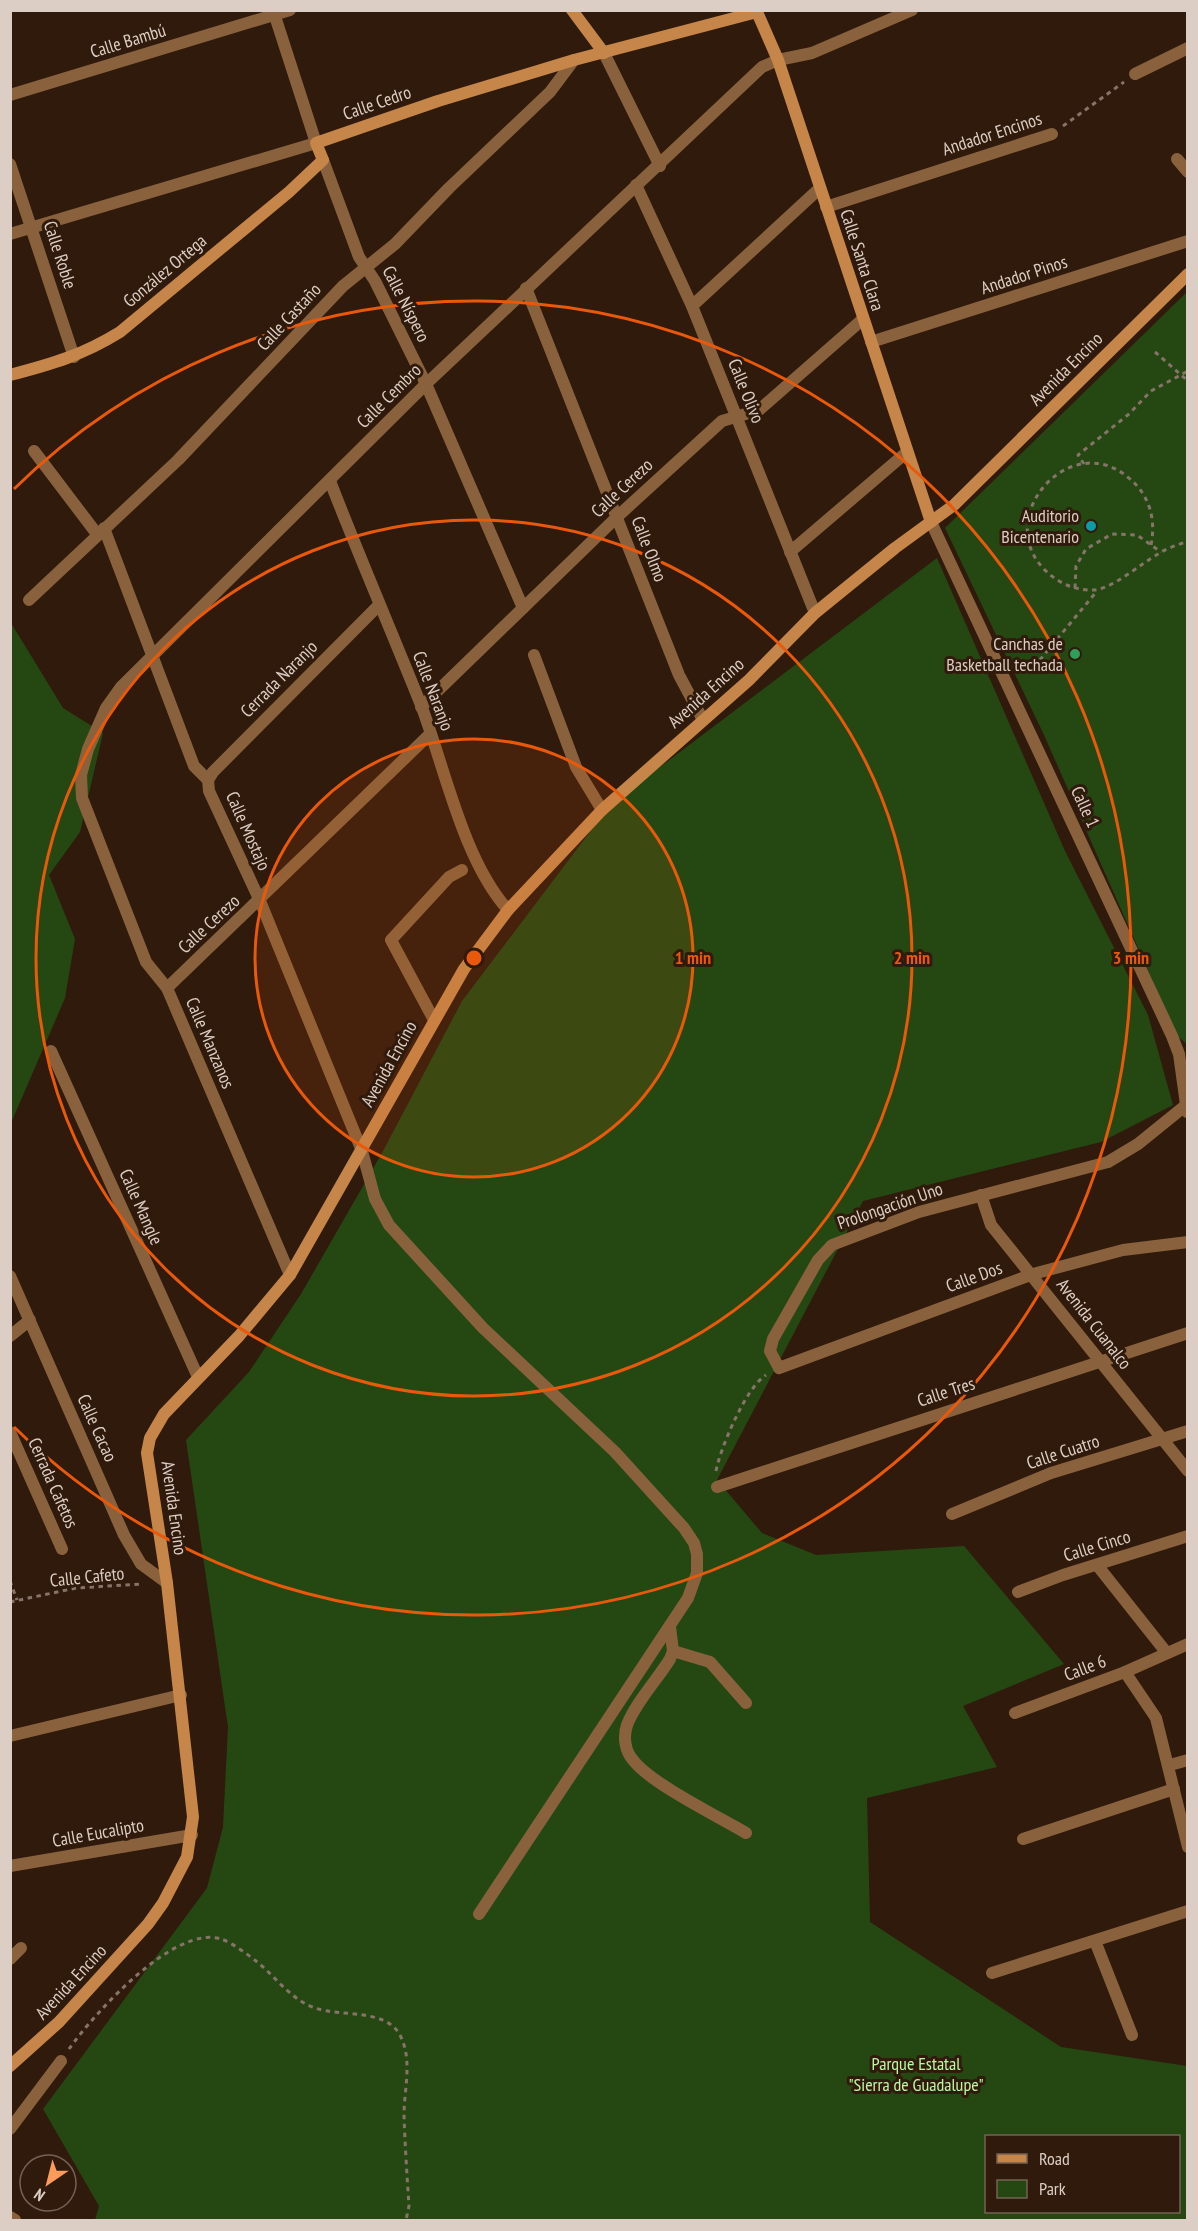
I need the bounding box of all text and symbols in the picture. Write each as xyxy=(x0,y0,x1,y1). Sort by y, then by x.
street label: Calle Bambú xyxy=(87,18,168,63)
street label: Calle Cedro xyxy=(340,80,414,125)
street label: Andador Encinos xyxy=(939,107,1045,160)
street label: Calle Santa Clara xyxy=(835,206,890,314)
street label: Calle Roble xyxy=(39,218,82,292)
street label: González Ortega xyxy=(118,229,211,312)
street label: Andador Pinos xyxy=(978,250,1070,299)
street label: Calle Níspero xyxy=(377,262,436,346)
street label: Calle Castaño xyxy=(252,278,326,355)
street label: Avenida Encino xyxy=(1024,327,1107,410)
street label: Calle Olivo xyxy=(723,355,770,427)
street label: Calle Cembro xyxy=(351,358,426,433)
street label: Calle Cerezo xyxy=(586,453,658,522)
place label: Auditorio Bicentenario xyxy=(1001,504,1079,548)
street label: Calle Olmo xyxy=(626,513,673,585)
marker: Auditorio Bicentenario xyxy=(1084,519,1098,533)
place label: Canchas de Basketball techada xyxy=(946,632,1063,676)
street label: Cerrada Naranjo xyxy=(235,635,322,722)
marker: Canchas de Basketball techada xyxy=(1068,647,1082,661)
street label: Calle Naranjo xyxy=(408,648,459,734)
street label: Avenida Encino xyxy=(663,652,749,733)
street label: Calle 1 xyxy=(1066,782,1105,831)
street label: Calle Mostajo xyxy=(221,788,276,874)
street label: Calle Cerezo xyxy=(173,889,245,958)
text: 1 min xyxy=(675,946,711,969)
text: 2 min xyxy=(894,946,930,969)
text: 3 min xyxy=(1113,946,1149,969)
centre of rings xyxy=(464,948,484,968)
street label: Calle Manzanos xyxy=(181,994,240,1092)
street label: Avenida Encino xyxy=(356,1017,422,1111)
street label: Calle Mangle xyxy=(115,1165,168,1248)
street label: Prolongación Uno xyxy=(834,1177,946,1234)
street label: Calle Dos xyxy=(943,1256,1005,1297)
street label: Avenida Cuanalco xyxy=(1052,1274,1137,1374)
street label: Calle Tres xyxy=(914,1371,978,1412)
street label: Calle Cacao xyxy=(72,1390,123,1465)
street label: Calle Cuatro xyxy=(1023,1429,1103,1474)
street label: Cerrada Cafetos xyxy=(23,1434,84,1532)
street label: Avenida Encino xyxy=(157,1459,192,1557)
street label: Calle Cinco xyxy=(1061,1524,1133,1567)
street label: Calle Cafeto xyxy=(49,1561,125,1592)
street label: Calle 6 xyxy=(1061,1649,1109,1686)
street label: Calle Eucalipto xyxy=(50,1813,146,1852)
street label: Avenida Encino xyxy=(30,1939,111,2024)
park label: Parque Estatal "Sierra de Guadalupe" xyxy=(848,2052,984,2096)
legend xyxy=(985,2135,1180,2213)
text: Road xyxy=(1039,2147,1070,2170)
north arrow xyxy=(18,2153,78,2213)
text: Park xyxy=(1039,2177,1066,2200)
text: N xyxy=(30,2185,49,2206)

